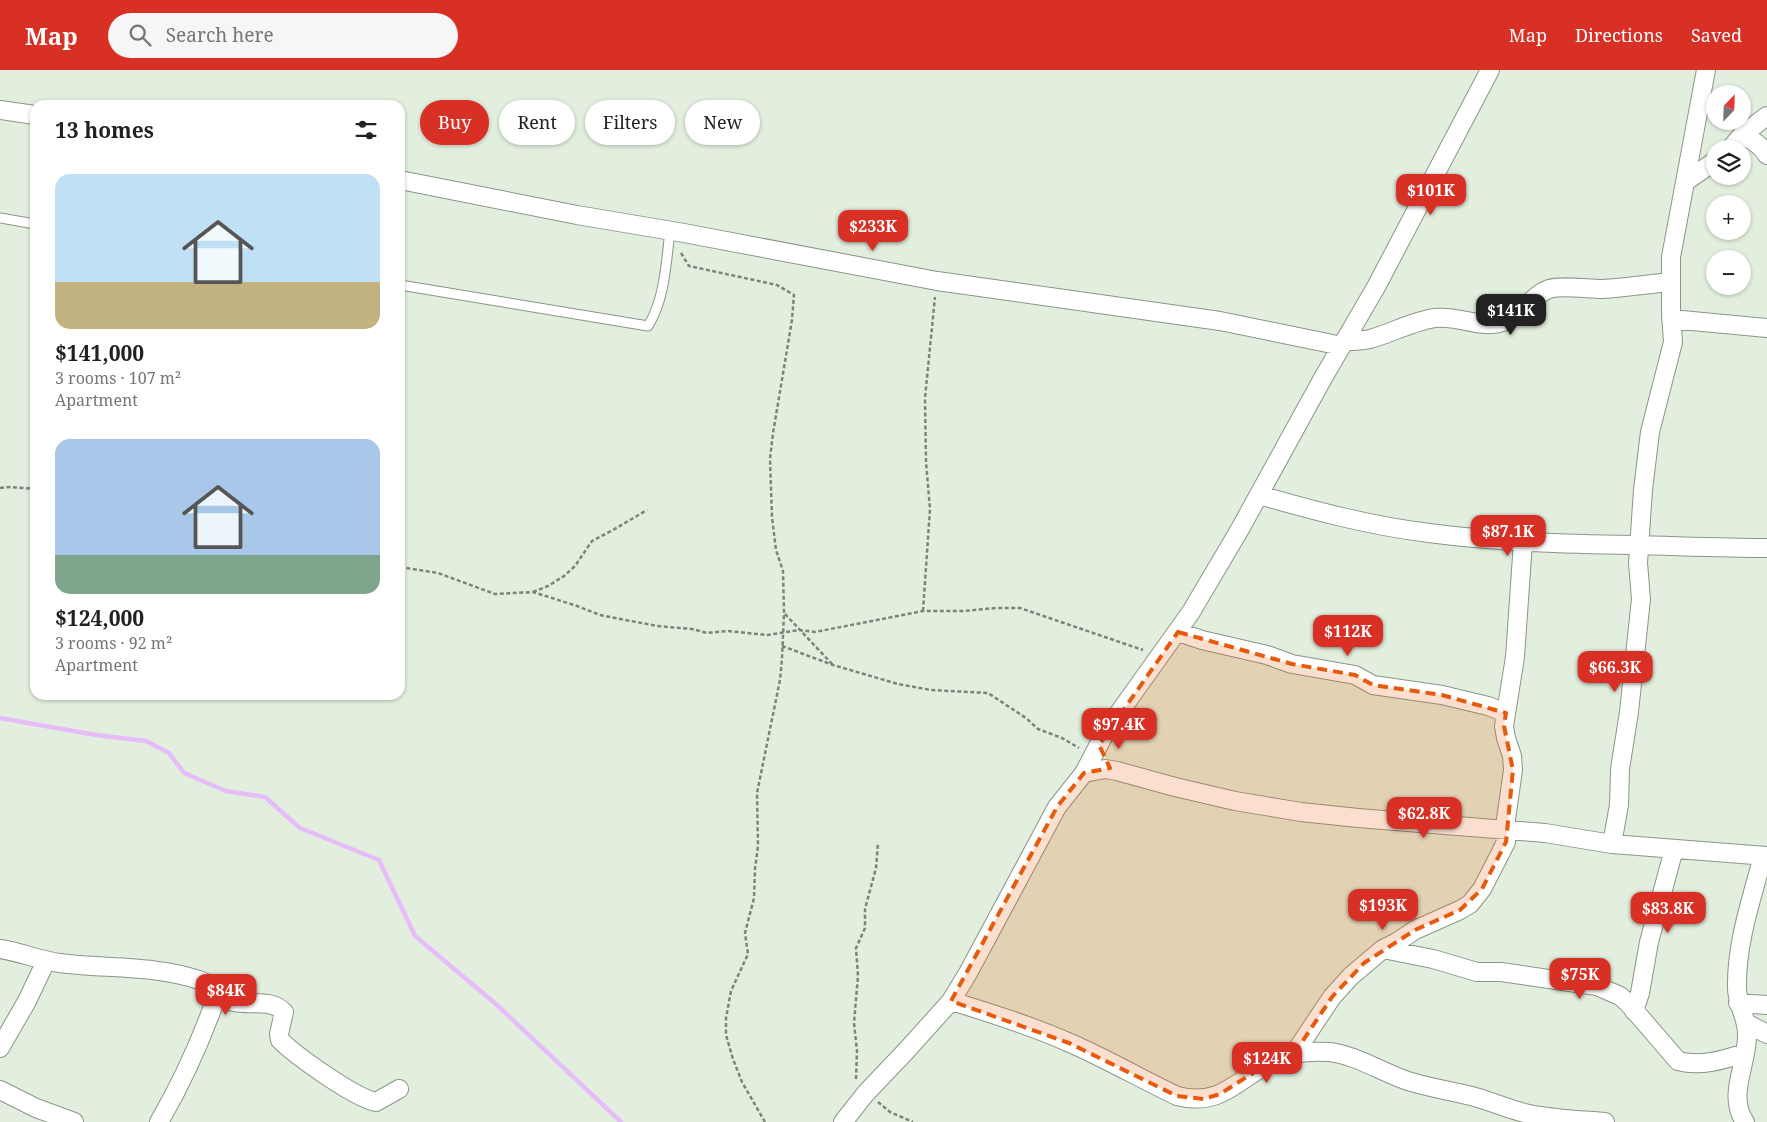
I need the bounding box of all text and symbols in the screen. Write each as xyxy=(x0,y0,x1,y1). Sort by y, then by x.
search box xyxy=(108,13,458,58)
text: Map xyxy=(25,19,78,52)
icon: search xyxy=(126,21,154,49)
text: Search here xyxy=(166,22,274,48)
text: Map xyxy=(1509,23,1547,47)
text: Directions xyxy=(1575,23,1663,47)
text: Saved xyxy=(1691,23,1742,47)
north arrow xyxy=(1706,85,1751,130)
map controls xyxy=(1706,85,1751,295)
chip: Buy xyxy=(420,100,489,145)
chip: Rent xyxy=(499,100,575,145)
chip: Filters xyxy=(585,100,675,145)
chip: New xyxy=(685,100,760,145)
text: 13 homes xyxy=(55,116,154,144)
icon: filters xyxy=(352,116,380,144)
button: layers xyxy=(1706,140,1751,185)
pin: $101K xyxy=(1396,174,1466,216)
text: $101K xyxy=(1407,179,1455,201)
button: + xyxy=(1706,195,1751,240)
icon: home xyxy=(173,207,263,297)
pin: $233K xyxy=(838,210,908,252)
text: $233K xyxy=(849,215,897,237)
button: − xyxy=(1706,250,1751,295)
pin: $141K xyxy=(1476,294,1546,336)
text: $141K xyxy=(1487,299,1535,321)
text: $141,000 xyxy=(55,339,144,367)
text: 3 rooms · 107 m² xyxy=(55,367,181,389)
text: Apartment xyxy=(55,389,138,411)
icon: home xyxy=(173,472,263,562)
pin: $87.1K xyxy=(1467,514,1549,557)
text: $87.1K xyxy=(1482,520,1534,542)
text: $124,000 xyxy=(55,604,144,632)
pin: $112K xyxy=(1313,614,1383,657)
text: $112K xyxy=(1324,620,1372,642)
text: 3 rooms · 92 m² xyxy=(55,632,172,654)
pin: $66.3K xyxy=(1574,650,1656,693)
text: Apartment xyxy=(55,654,138,676)
text: $66.3K xyxy=(1589,656,1641,678)
pin: $97.4K xyxy=(1078,708,1160,750)
text: $97.4K xyxy=(1093,713,1145,735)
pin: $62.8K xyxy=(1383,796,1465,839)
text: $62.8K xyxy=(1398,802,1450,824)
pin: $193K xyxy=(1348,888,1418,931)
pin: $83.8K xyxy=(1627,892,1709,934)
text: $193K xyxy=(1359,894,1407,916)
text: $83.8K xyxy=(1642,897,1694,919)
pin: $75K xyxy=(1550,958,1610,1000)
text: $75K xyxy=(1561,963,1599,985)
pin: $84K xyxy=(196,974,256,1016)
text: $84K xyxy=(207,979,245,1001)
pin: $124K xyxy=(1232,1042,1302,1084)
text: $124K xyxy=(1243,1047,1291,1069)

